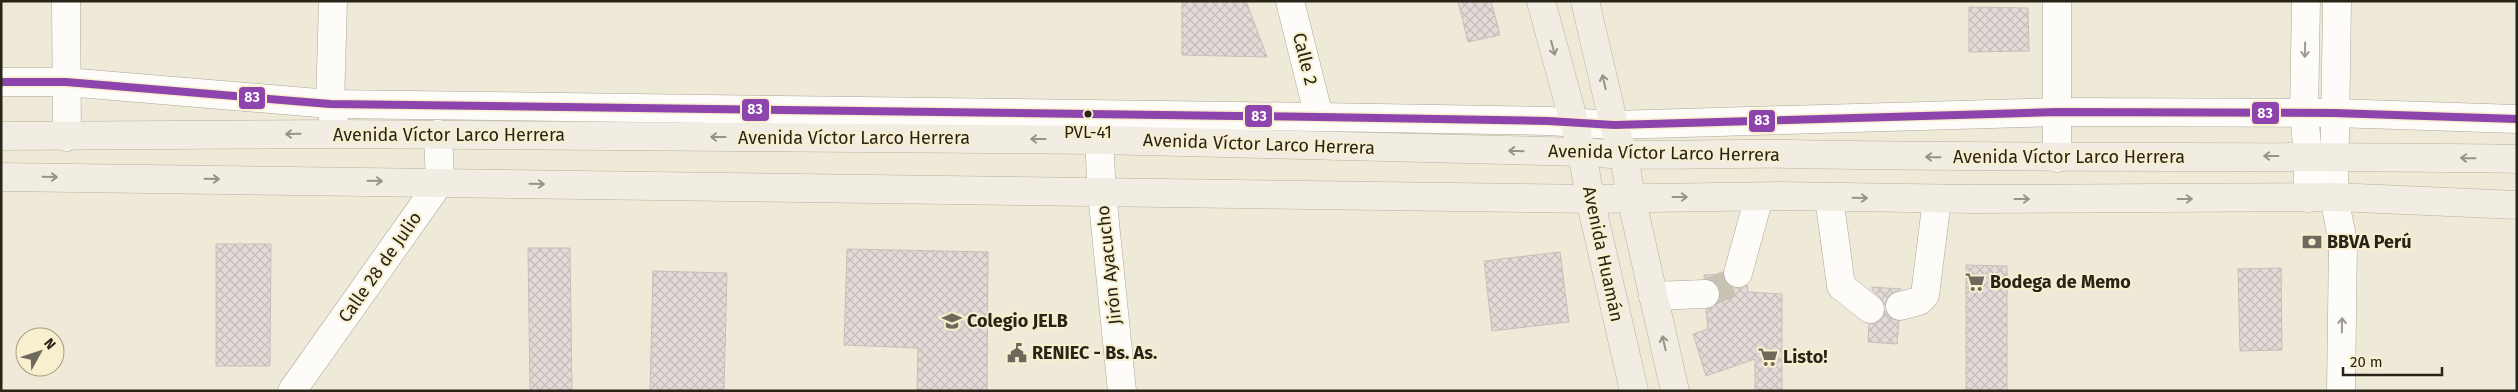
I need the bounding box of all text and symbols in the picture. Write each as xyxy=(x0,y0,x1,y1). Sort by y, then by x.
street label: Calle 2 xyxy=(1288,30,1322,88)
one-way arrow xyxy=(1549,40,1559,56)
one-way arrow xyxy=(2300,42,2310,58)
one-way arrow xyxy=(1599,74,1608,90)
line badge: 83 xyxy=(238,86,266,110)
text: 83 xyxy=(244,89,260,106)
line badge: 83 xyxy=(741,98,770,122)
text: 83 xyxy=(747,101,763,118)
line badge: 83 xyxy=(2251,101,2280,125)
line badge: 83 xyxy=(1244,104,1273,128)
text: 83 xyxy=(2257,105,2273,122)
text: 83 xyxy=(1251,108,1267,125)
marker: PVL-41 xyxy=(1083,109,1093,119)
line badge: 83 xyxy=(1748,109,1776,133)
text: 83 xyxy=(1754,112,1770,129)
place label: PVL-41 xyxy=(1064,122,1112,143)
street label: Avenida Víctor Larco Herrera xyxy=(333,124,565,146)
street label: Avenida Víctor Larco Herrera xyxy=(738,127,970,149)
one-way arrow xyxy=(286,129,302,139)
street label: Avenida Víctor Larco Herrera xyxy=(1143,129,1375,159)
one-way arrow xyxy=(711,132,727,141)
one-way arrow xyxy=(1031,134,1047,144)
street label: Avenida Víctor Larco Herrera xyxy=(1548,140,1780,166)
one-way arrow xyxy=(1508,146,1524,155)
street label: Avenida Víctor Larco Herrera xyxy=(1953,146,2185,168)
one-way arrow xyxy=(2263,151,2279,161)
one-way arrow xyxy=(1925,152,1942,162)
one-way arrow xyxy=(2460,153,2476,163)
one-way arrow xyxy=(42,172,58,182)
one-way arrow xyxy=(204,174,220,184)
one-way arrow xyxy=(366,176,383,186)
one-way arrow xyxy=(529,179,545,189)
street label: Avenida Huamán xyxy=(1578,184,1628,324)
one-way arrow xyxy=(1671,192,1687,202)
one-way arrow xyxy=(1851,193,1867,202)
one-way arrow xyxy=(2014,194,2030,204)
one-way arrow xyxy=(2176,194,2192,203)
street label: Jirón Ayacucho xyxy=(1092,204,1126,326)
street label: Calle 28 de Julio xyxy=(334,207,426,327)
bank icon: BBVA Perú xyxy=(2301,231,2323,253)
place label: BBVA Perú xyxy=(2327,231,2411,253)
supermarket icon: Bodega de Memo xyxy=(1964,271,1986,293)
place label: Bodega de Memo xyxy=(1990,271,2131,293)
school or university icon: Colegio JELB xyxy=(941,310,963,332)
place label: Colegio JELB xyxy=(967,310,1068,332)
one-way arrow xyxy=(2337,317,2347,333)
north arrow xyxy=(15,327,65,377)
text: N xyxy=(40,335,59,353)
one-way arrow xyxy=(1659,336,1668,352)
public building icon: RENIEC - Bs. As. xyxy=(1006,342,1028,364)
place label: RENIEC - Bs. As. xyxy=(1032,342,1157,364)
scale bar xyxy=(2343,344,2442,376)
supermarket icon: Listo! xyxy=(1757,346,1779,368)
place label: Listo! xyxy=(1783,346,1827,368)
text: 20 m xyxy=(2350,353,2383,371)

